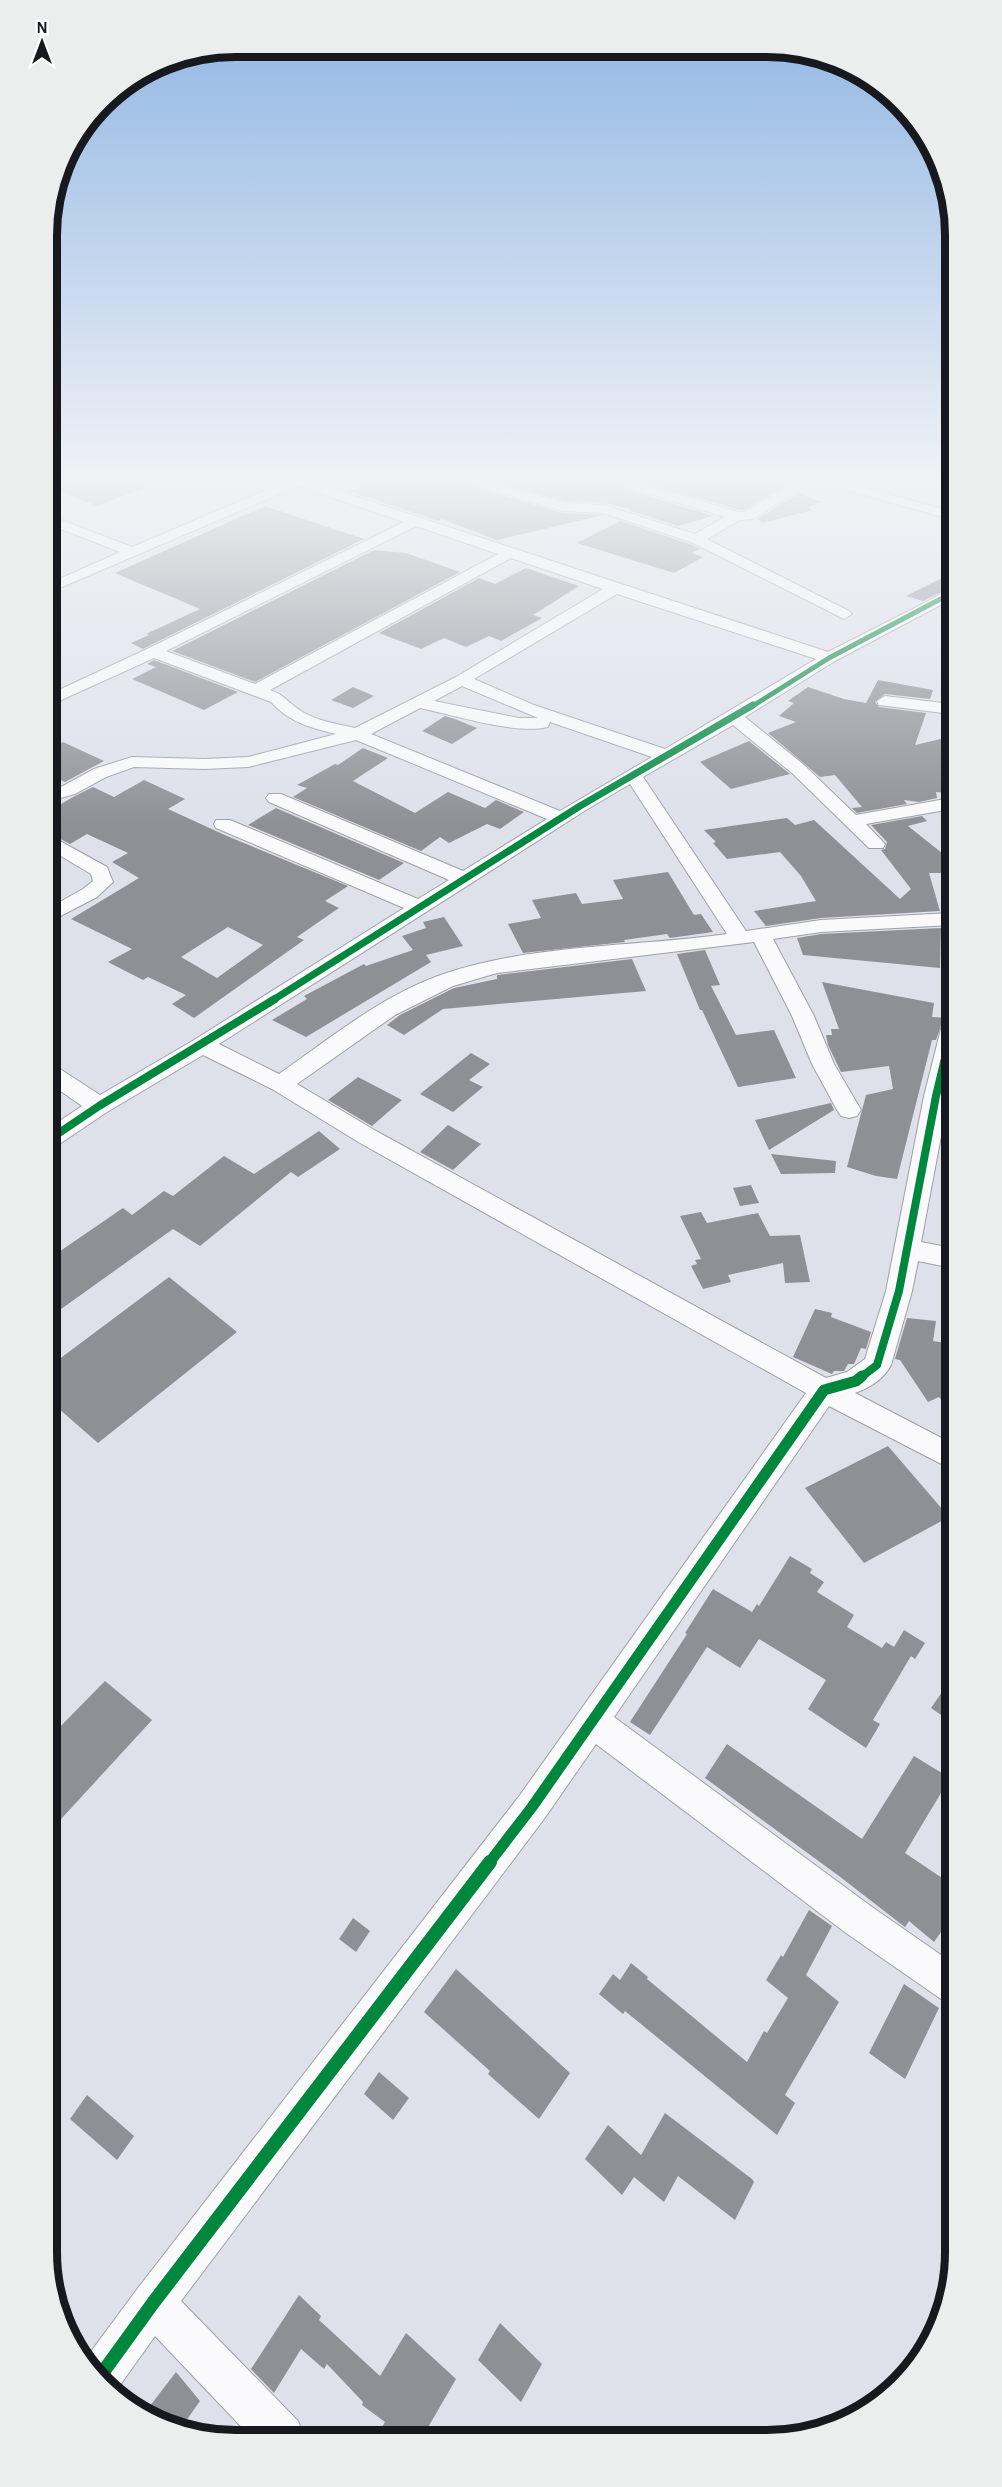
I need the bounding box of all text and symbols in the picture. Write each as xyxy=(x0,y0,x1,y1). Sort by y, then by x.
north arrow xyxy=(12,12,72,72)
text: N xyxy=(36,20,48,36)

